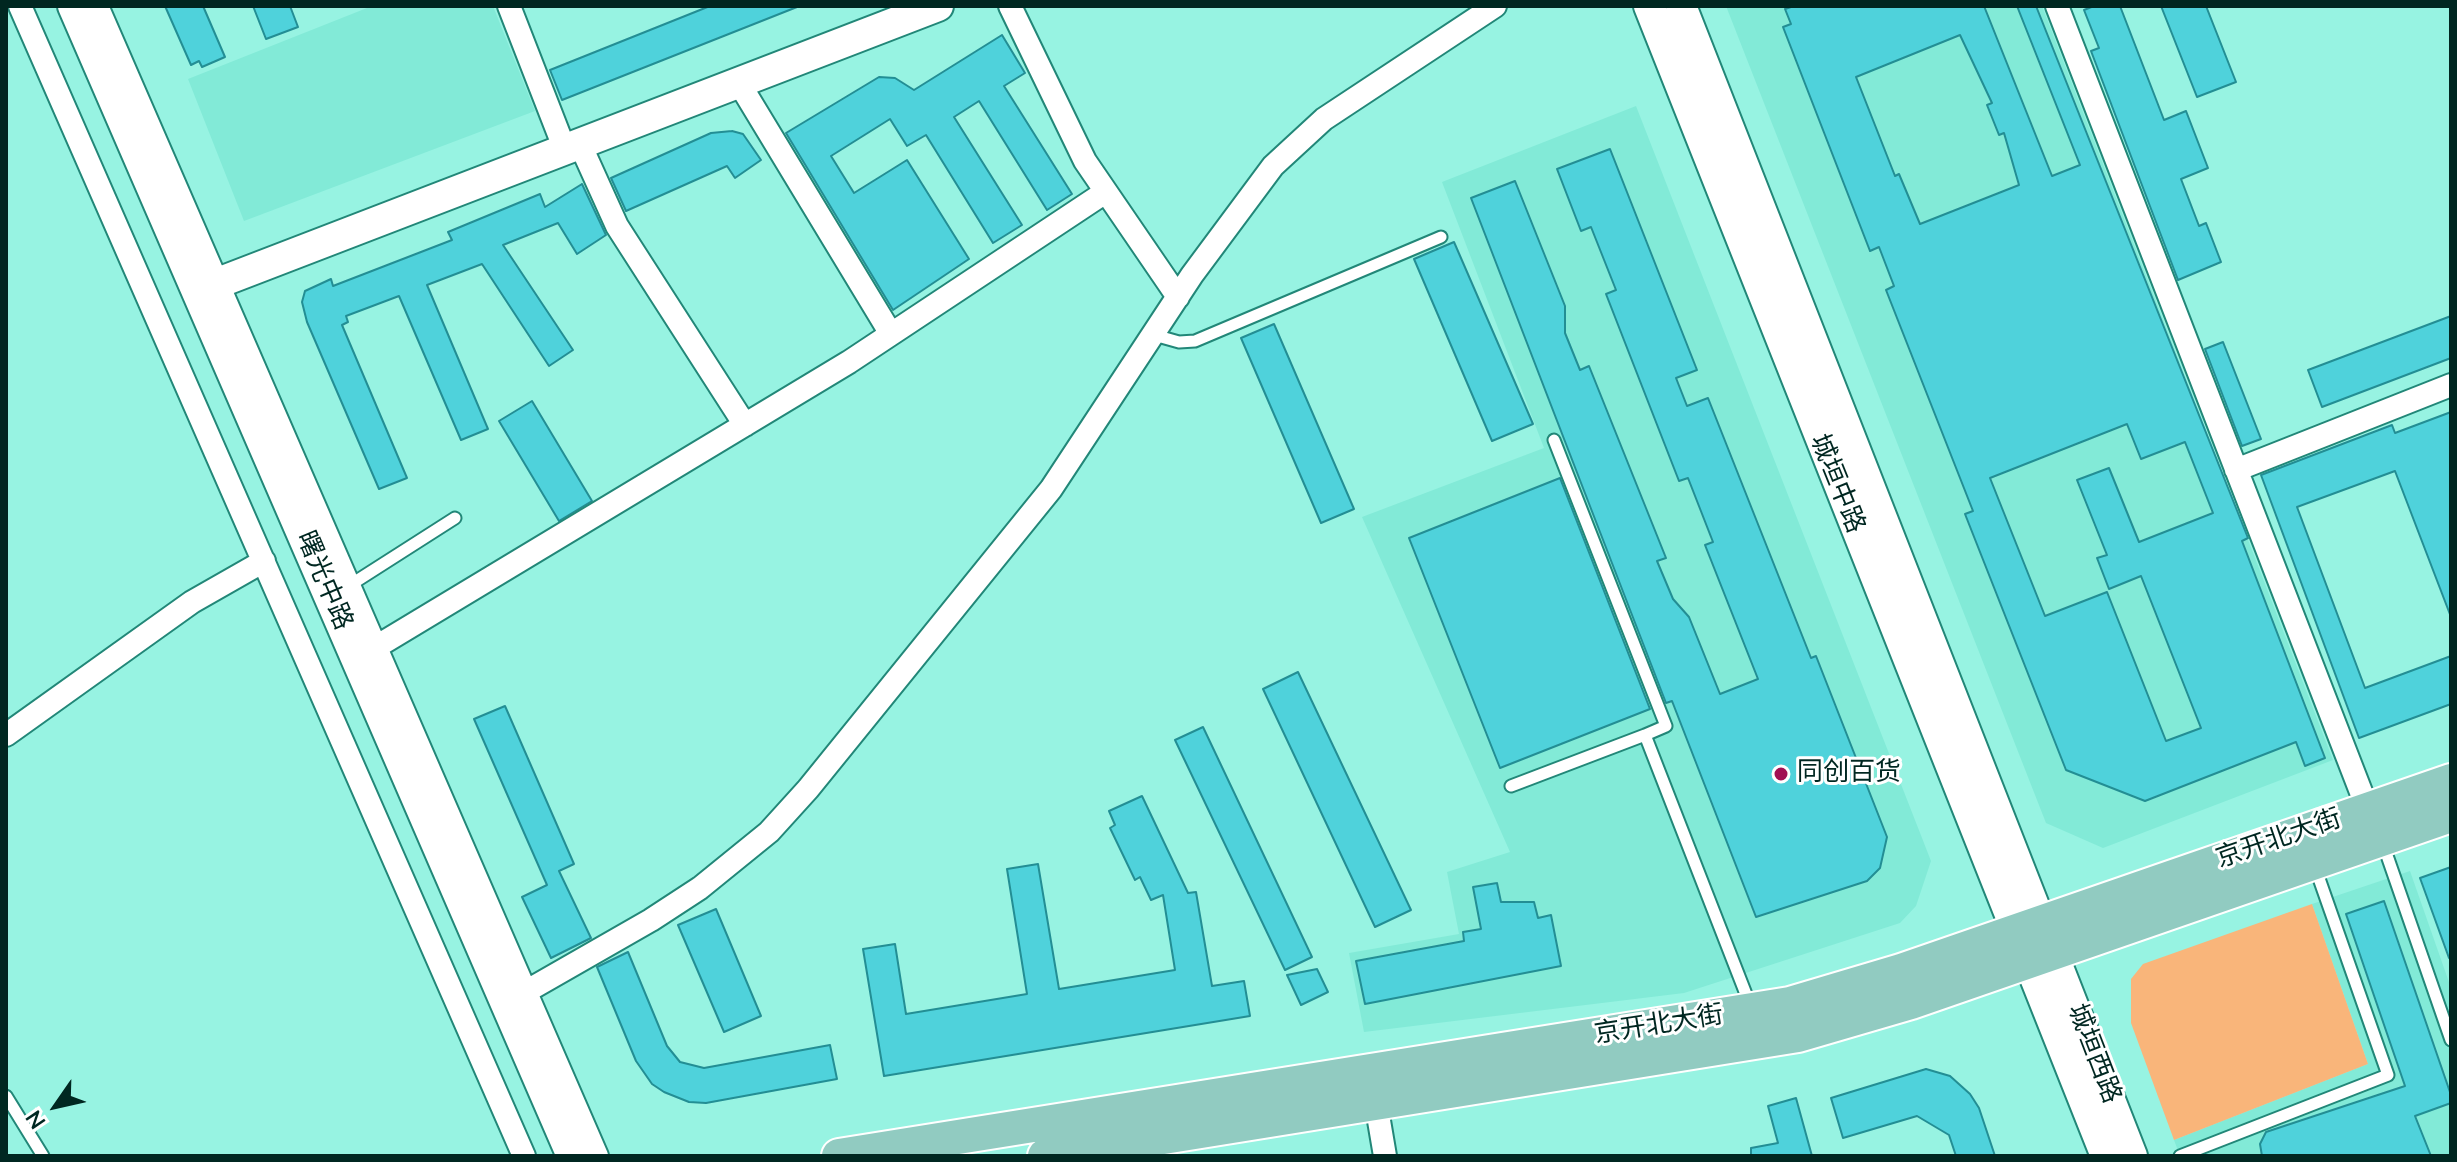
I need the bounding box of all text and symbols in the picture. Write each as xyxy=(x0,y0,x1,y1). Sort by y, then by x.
street label: 城垣中路 xyxy=(1802,430,1870,538)
street label: 曙光中路 xyxy=(288,527,358,635)
place label: 同创百货 xyxy=(1797,758,1901,790)
marker: 同创百货 xyxy=(1772,765,1790,783)
street label: 京开北大街 xyxy=(2212,804,2346,876)
street label: 京开北大街 xyxy=(1592,1000,1726,1052)
street label: 城垣西路 xyxy=(2060,1000,2126,1108)
north arrow xyxy=(16,1066,96,1146)
text: N xyxy=(19,1104,53,1135)

